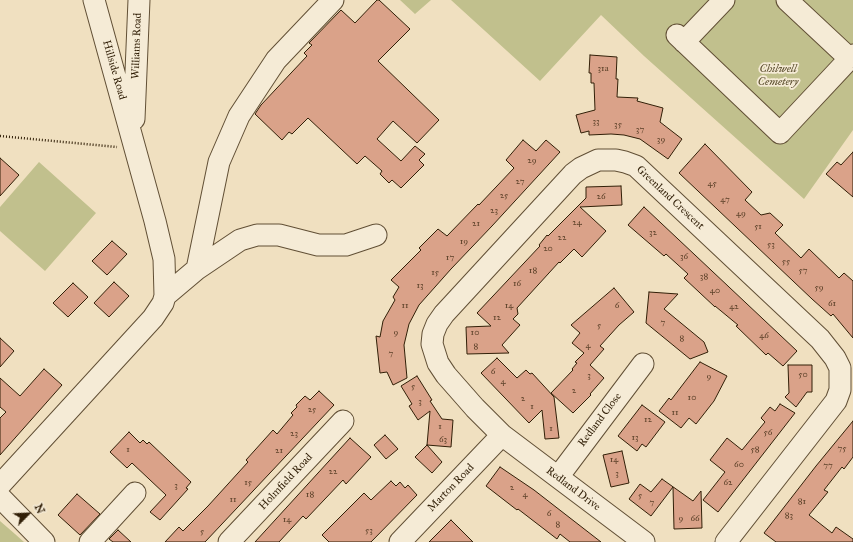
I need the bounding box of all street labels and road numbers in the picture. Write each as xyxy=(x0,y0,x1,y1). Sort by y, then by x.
street label: Williams Road xyxy=(129,13,145,79)
street label: Hillside Road xyxy=(99,39,129,101)
street label: Greenland Crescent xyxy=(633,163,707,233)
street label: Redland Close xyxy=(576,391,624,449)
street label: Holmfield Road xyxy=(256,451,316,513)
street label: Marton Road xyxy=(425,461,477,515)
street label: Redland Drive xyxy=(543,464,603,514)

